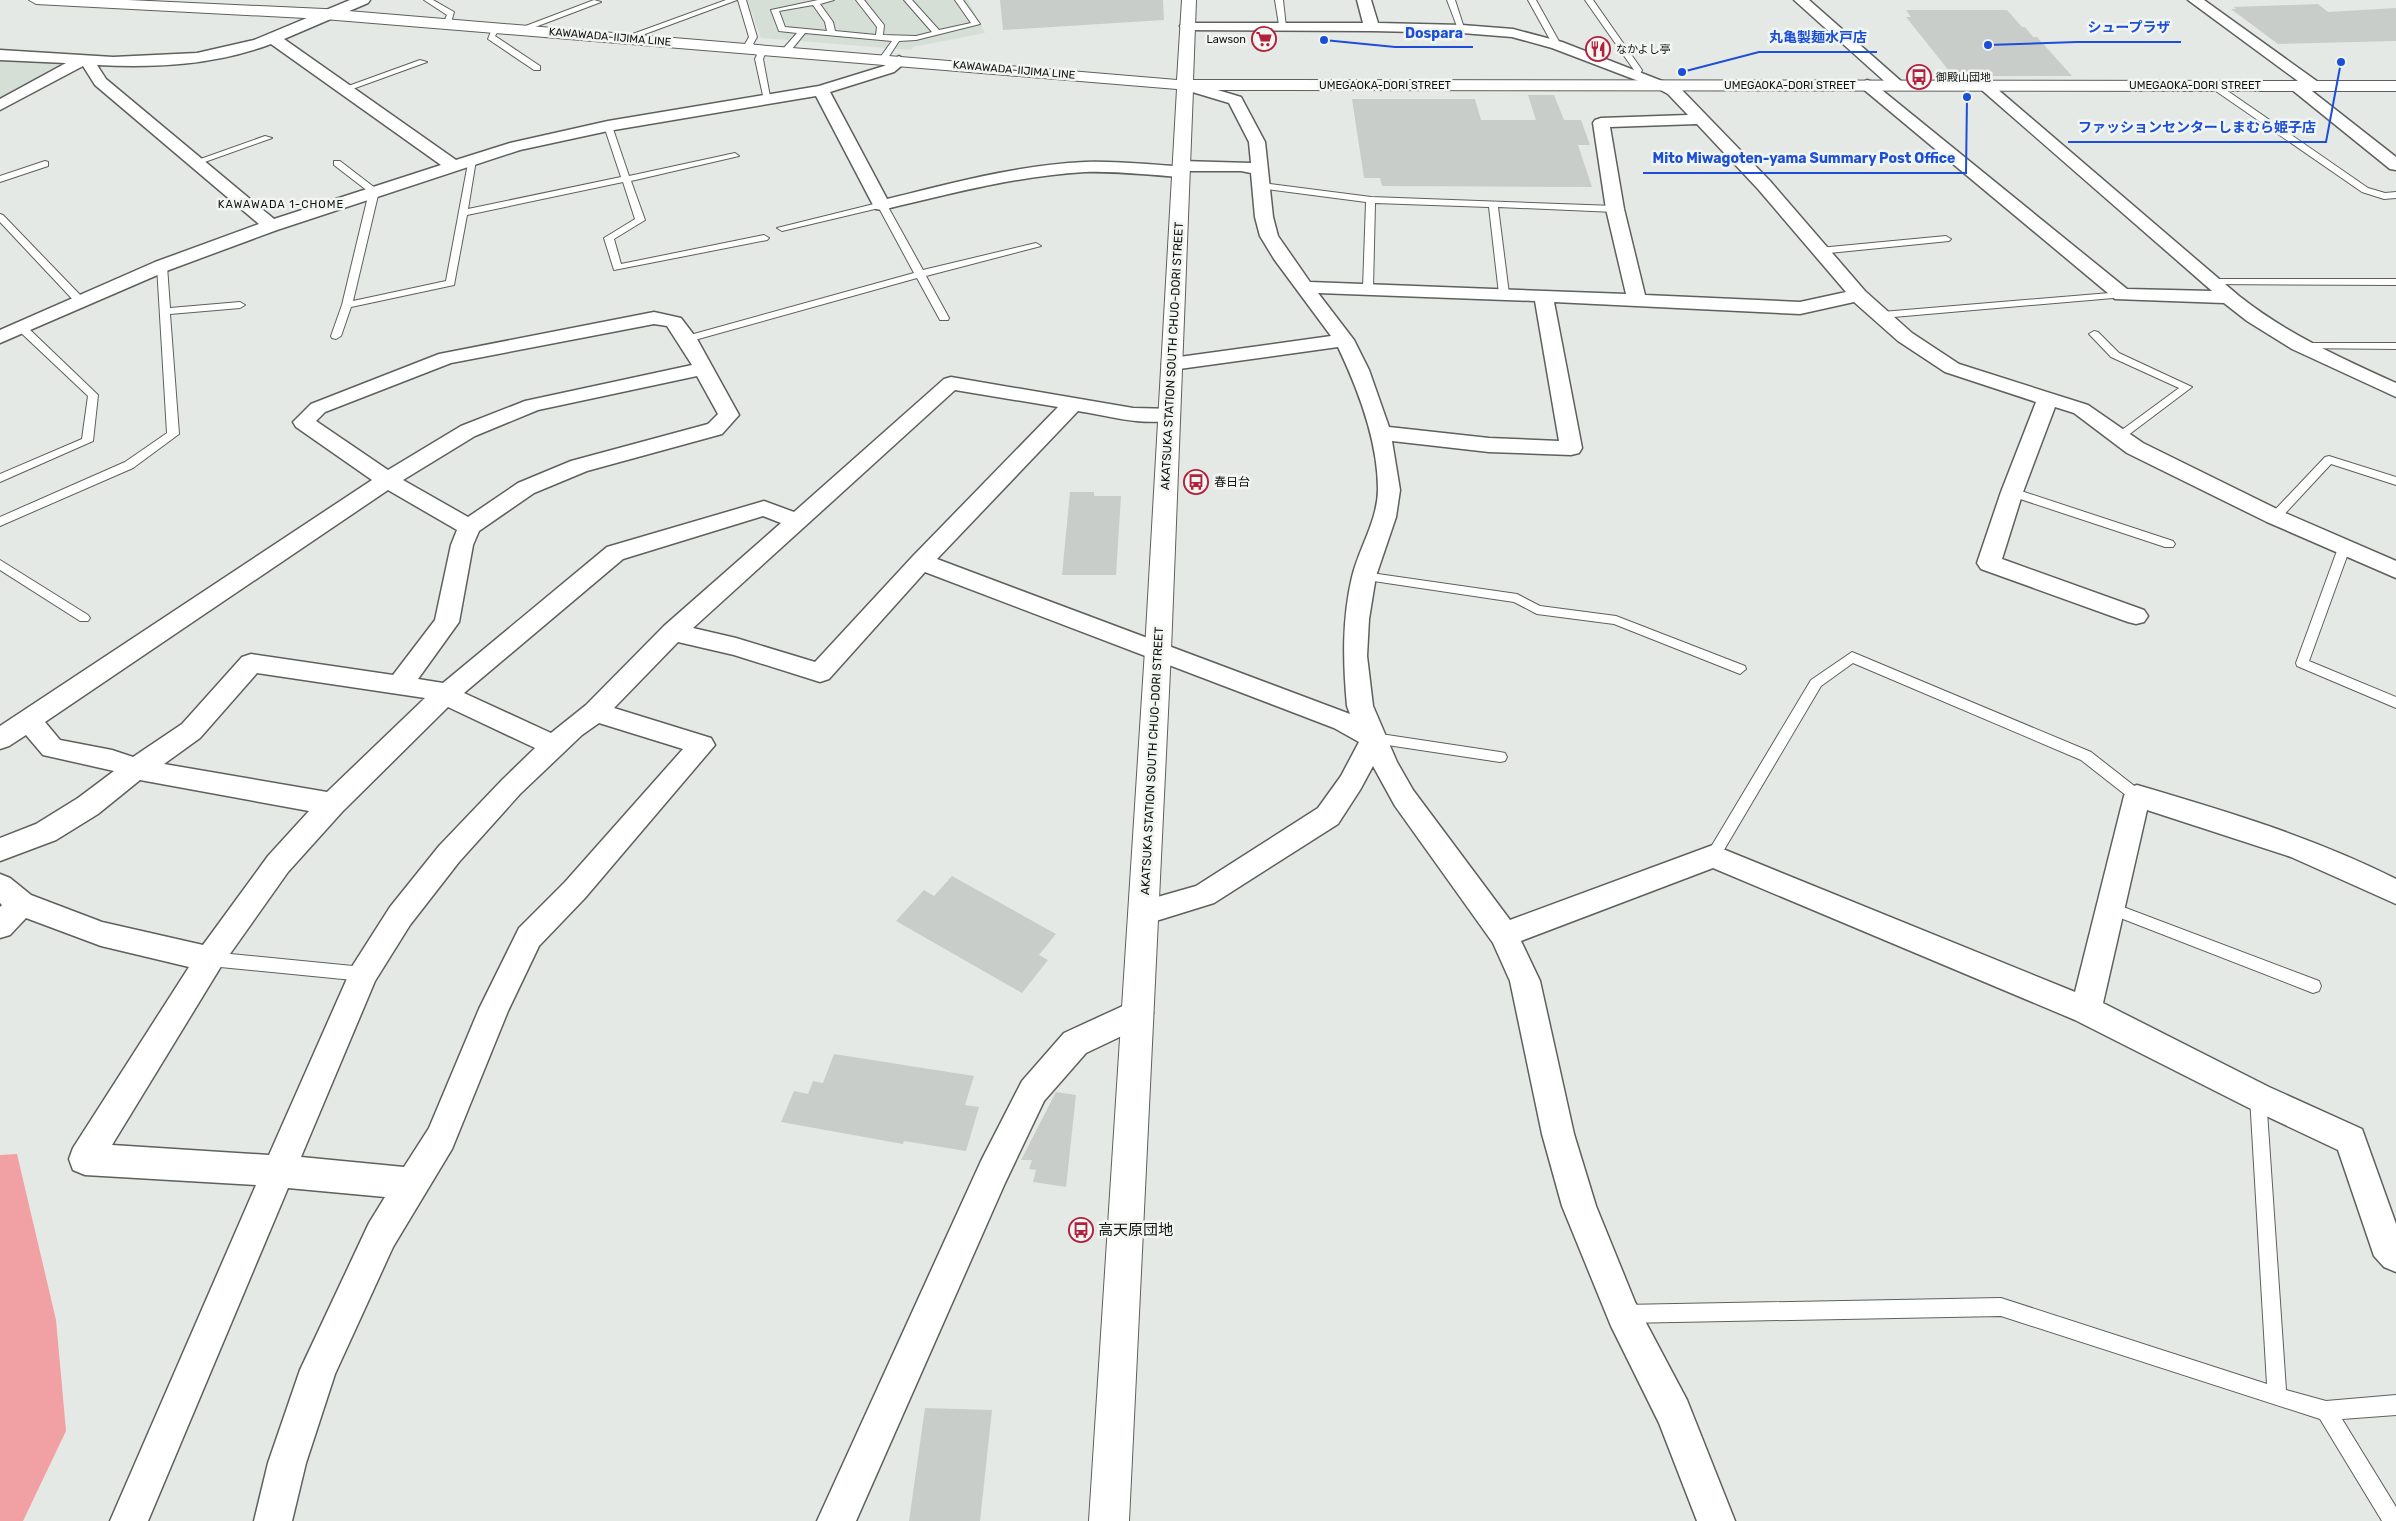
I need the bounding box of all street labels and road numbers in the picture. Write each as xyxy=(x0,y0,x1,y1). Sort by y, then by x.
street label: KAWAWADA-IIJIMA LINE xyxy=(548,25,672,49)
street label: KAWAWADA-IIJIMA LINE xyxy=(952,58,1076,82)
street label: UMEGAOKA-DORI STREET xyxy=(1319,79,1452,92)
street label: UMEGAOKA-DORI STREET xyxy=(1724,79,1857,92)
street label: UMEGAOKA-DORI STREET xyxy=(2129,79,2262,92)
street label: AKATSUKA STATION SOUTH CHUO-DORI STREET xyxy=(1158,221,1186,491)
street label: AKATSUKA STATION SOUTH CHUO-DORI STREET xyxy=(1138,626,1166,896)

